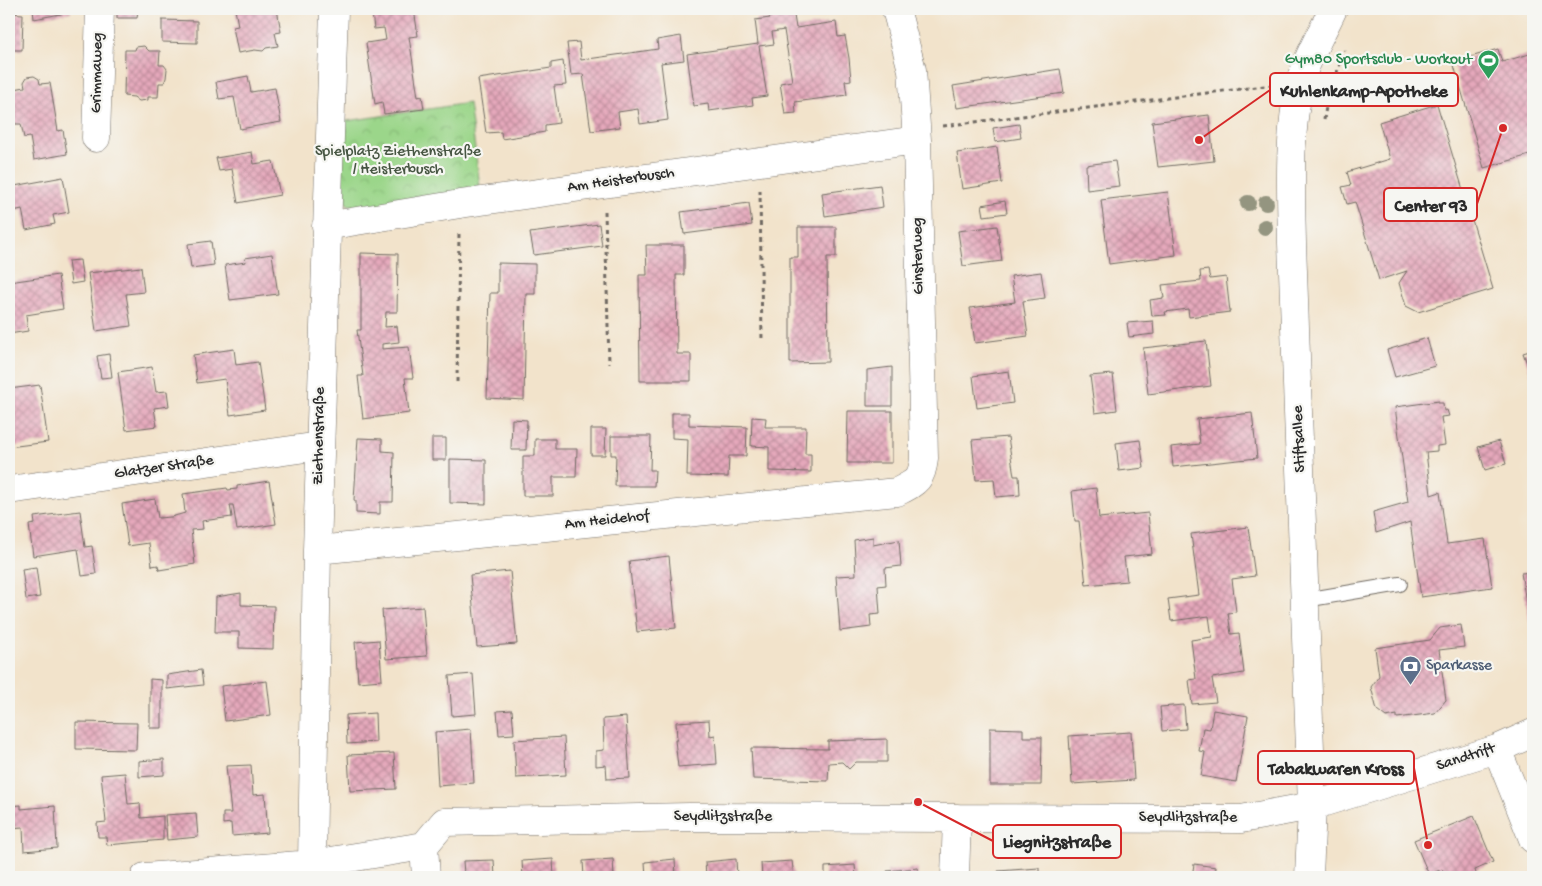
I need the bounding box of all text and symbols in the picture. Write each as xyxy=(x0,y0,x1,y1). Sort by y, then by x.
street label: Grimmaweg xyxy=(88,33,108,113)
sports icon: Gym80 Sportsclub - Workout xyxy=(1476,48,1500,79)
place label: Gym80 Sportsclub - Workout xyxy=(1285,51,1473,70)
callout: Kuhlenkamp-Apotheke xyxy=(1270,73,1458,106)
text: Kuhlenkamp-Apotheke xyxy=(1279,82,1448,103)
park label: Spielplatz Ziethenstraße / Heisterbusch xyxy=(315,143,482,180)
street label: Am Heisterbusch xyxy=(566,164,676,198)
callout: Center 93 xyxy=(1384,188,1477,221)
text: Center 93 xyxy=(1393,197,1468,218)
street label: Ginsterweg xyxy=(909,217,929,295)
street label: Ziethenstraße xyxy=(310,386,330,485)
street label: Stiftsallee xyxy=(1289,404,1311,473)
street label: Glatzer Straße xyxy=(113,452,216,484)
street label: Am Heidehof xyxy=(564,507,651,535)
bank icon: Sparkasse xyxy=(1398,654,1422,685)
place label: Sparkasse xyxy=(1426,657,1493,676)
street label: Sandtrift xyxy=(1434,739,1499,776)
callout: Tabakwaren Kross xyxy=(1258,751,1414,784)
text: Tabakwaren Kross xyxy=(1266,760,1405,781)
street label: Seydlitzstraße xyxy=(674,808,773,827)
street label: Seydlitzstraße xyxy=(1139,809,1238,828)
callout: Liegnitzstraße xyxy=(993,825,1121,858)
text: Liegnitzstraße xyxy=(1003,833,1112,854)

